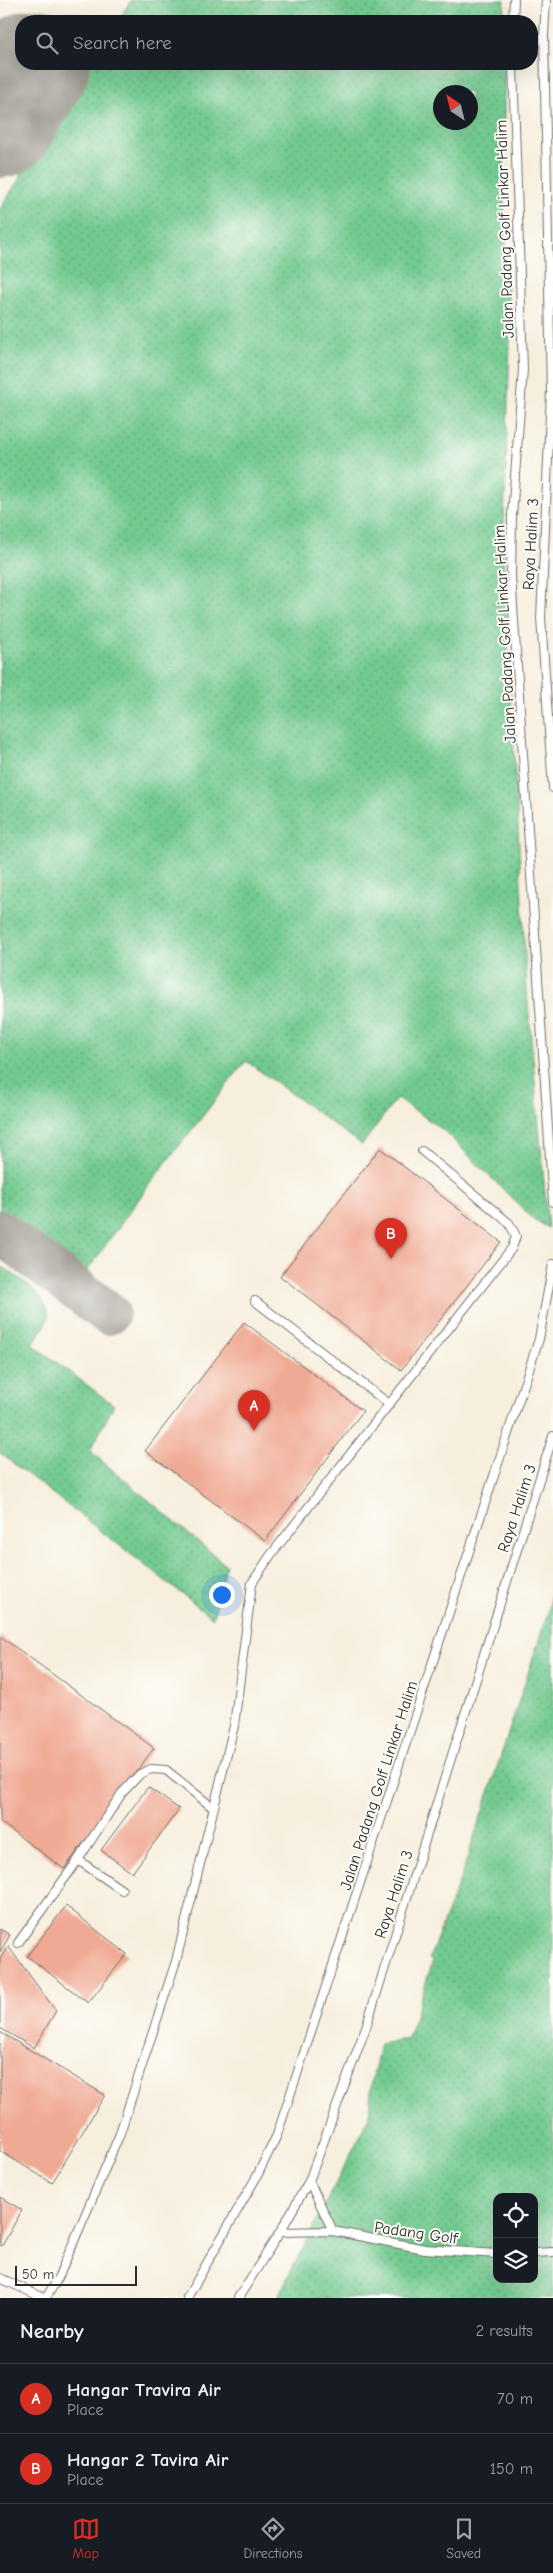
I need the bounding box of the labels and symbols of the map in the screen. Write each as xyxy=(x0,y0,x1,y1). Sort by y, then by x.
north arrow xyxy=(433,85,478,130)
street label: Jalan Padang Golf Linkar Halim xyxy=(492,119,518,339)
street label: Raya Halim 3 xyxy=(520,498,542,590)
street label: Jalan Padang Golf Linkar Halim xyxy=(490,524,520,744)
pin: B xyxy=(375,1218,407,1259)
pin: A xyxy=(238,1390,270,1431)
street label: Raya Halim 3 xyxy=(494,1462,540,1555)
your location xyxy=(209,1582,235,1608)
street label: Jalan Padang Golf Linkar Halim xyxy=(337,1679,421,1892)
street label: Raya Halim 3 xyxy=(371,1848,417,1941)
street label: Padang Golf xyxy=(373,2218,460,2248)
scale bar xyxy=(15,2263,138,2286)

